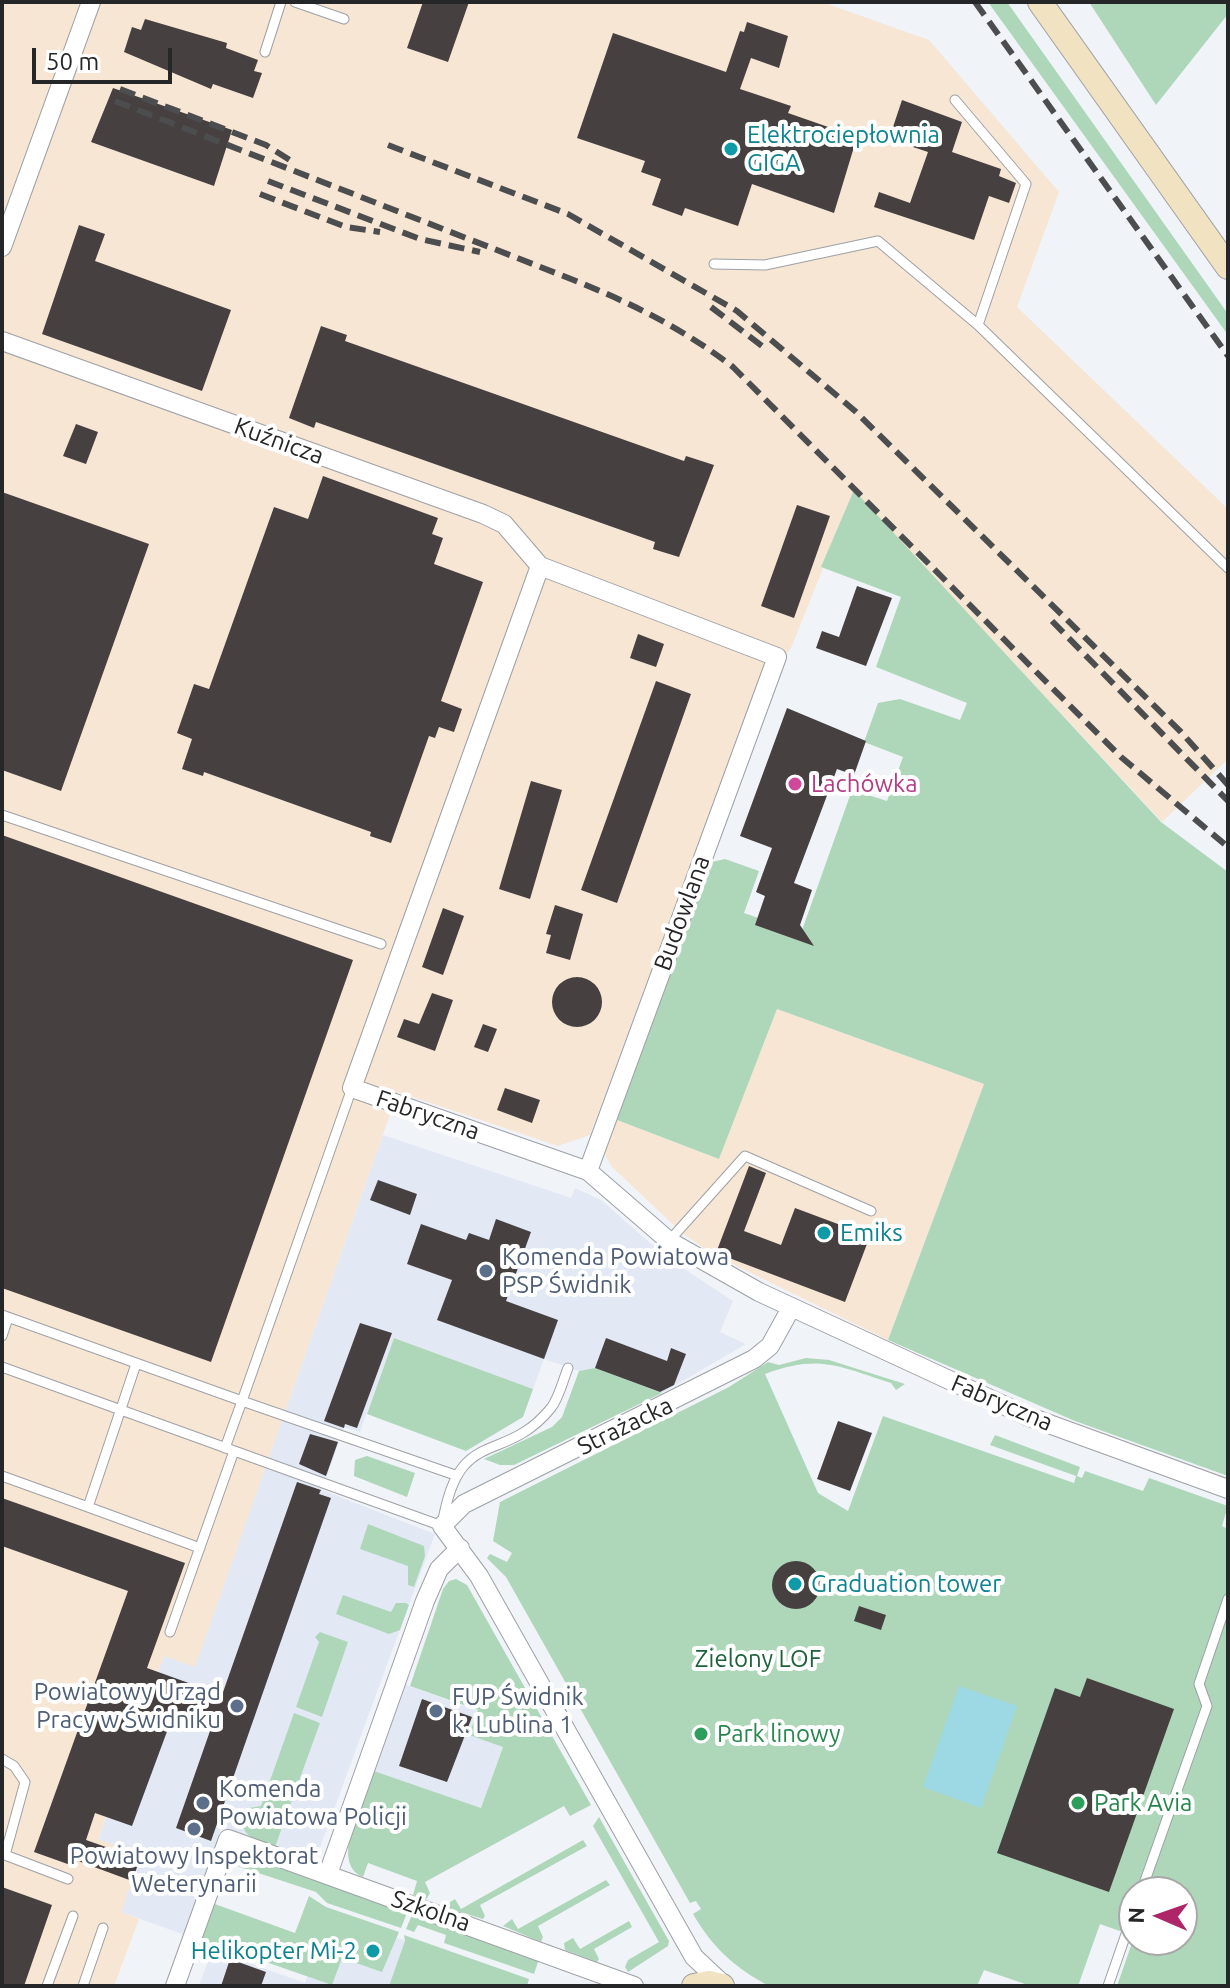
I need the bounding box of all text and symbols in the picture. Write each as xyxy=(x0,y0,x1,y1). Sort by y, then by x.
scale bar xyxy=(36,32,176,82)
text: 50 m xyxy=(46,48,99,75)
place label: Elektrociepłownia GIGA xyxy=(747,121,940,177)
marker: Elektrociepłownia GIGA xyxy=(722,140,740,158)
street label: Kuźnicza xyxy=(230,412,328,470)
place label: Lachówka xyxy=(811,770,918,798)
marker: Lachówka xyxy=(786,775,804,793)
street label: Budowlana xyxy=(648,852,716,974)
street label: Fabryczna xyxy=(373,1084,483,1146)
place label: Emiks xyxy=(840,1219,903,1247)
marker: Emiks xyxy=(815,1224,833,1242)
place label: Komenda Powiatowa PSP Świdnik xyxy=(502,1243,729,1299)
marker: Komenda Powiatowa PSP Świdnik xyxy=(477,1262,495,1280)
street label: Fabryczna xyxy=(947,1369,1057,1437)
street label: Strażacka xyxy=(573,1391,677,1461)
place label: Graduation tower xyxy=(811,1570,1001,1598)
marker: Graduation tower xyxy=(786,1575,804,1593)
park label: Zielony LOF xyxy=(695,1645,821,1673)
place label: Powiatowy Urząd Pracy w Świdniku xyxy=(34,1678,221,1734)
place label: FUP Świdnik k. Lublina 1 xyxy=(452,1683,584,1739)
marker: Powiatowy Urząd Pracy w Świdniku xyxy=(228,1697,246,1715)
marker: FUP Świdnik k. Lublina 1 xyxy=(427,1702,445,1720)
place label: Park linowy xyxy=(717,1720,841,1748)
marker: Park linowy xyxy=(692,1725,710,1743)
place label: Komenda Powiatowa Policji xyxy=(219,1775,407,1831)
place label: Park Avia xyxy=(1094,1789,1192,1817)
marker: Komenda Powiatowa Policji xyxy=(194,1794,212,1812)
marker: Park Avia xyxy=(1069,1794,1087,1812)
marker: Powiatowy Inspektorat Weterynarii xyxy=(185,1820,203,1838)
place label: Powiatowy Inspektorat Weterynarii xyxy=(70,1842,318,1898)
north arrow xyxy=(1118,1876,1198,1956)
street label: Szkolna xyxy=(388,1884,474,1938)
text: N xyxy=(1123,1907,1148,1924)
place label: Helikopter Mi-2 xyxy=(191,1937,357,1965)
marker: Helikopter Mi-2 xyxy=(364,1942,382,1960)

